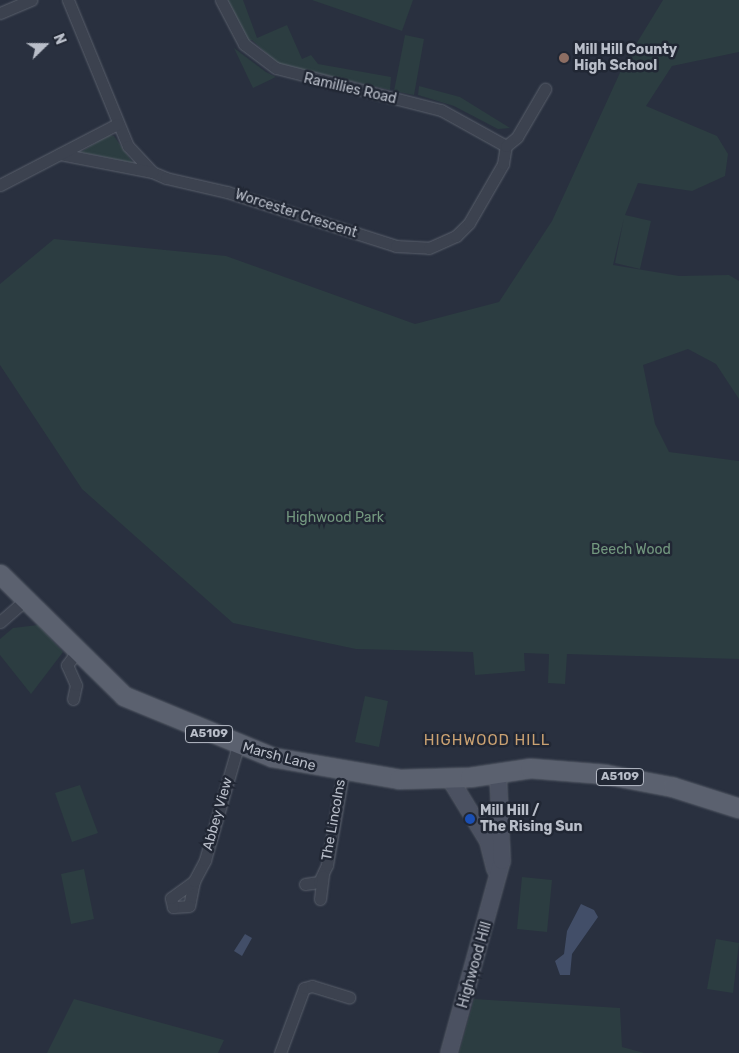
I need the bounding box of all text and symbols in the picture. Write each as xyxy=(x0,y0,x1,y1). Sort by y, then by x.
north arrow xyxy=(20,20,70,70)
text: N xyxy=(50,31,69,47)
place label: Mill Hill County High School xyxy=(574,42,677,74)
marker: Mill Hill County High School xyxy=(558,52,570,64)
street label: Ramillies Road xyxy=(302,70,398,108)
street label: Worcester Crescent xyxy=(233,186,359,242)
park label: Highwood Park xyxy=(286,510,384,526)
park label: Beech Wood xyxy=(591,542,671,558)
road number: A5109 xyxy=(184,724,234,744)
district label: HIGHWOOD HILL xyxy=(422,732,552,750)
street label: Marsh Lane xyxy=(241,739,317,775)
road number: A5109 xyxy=(595,768,645,786)
street label: Abbey View xyxy=(199,775,237,853)
street label: The Lincolns xyxy=(319,778,349,862)
place label: Mill Hill / The Rising Sun xyxy=(480,803,583,836)
marker: Mill Hill / The Rising Sun xyxy=(464,813,476,825)
street label: Highwood Hill xyxy=(455,920,495,1010)

